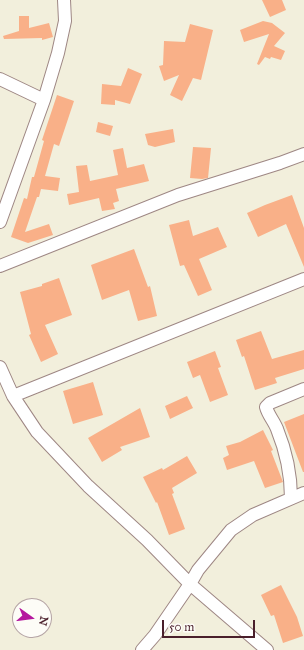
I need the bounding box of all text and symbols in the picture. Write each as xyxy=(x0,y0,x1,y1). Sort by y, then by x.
north arrow xyxy=(12,598,52,638)
scale bar xyxy=(164,612,257,638)
text: N xyxy=(36,615,51,627)
text: 50 m xyxy=(169,620,194,634)

